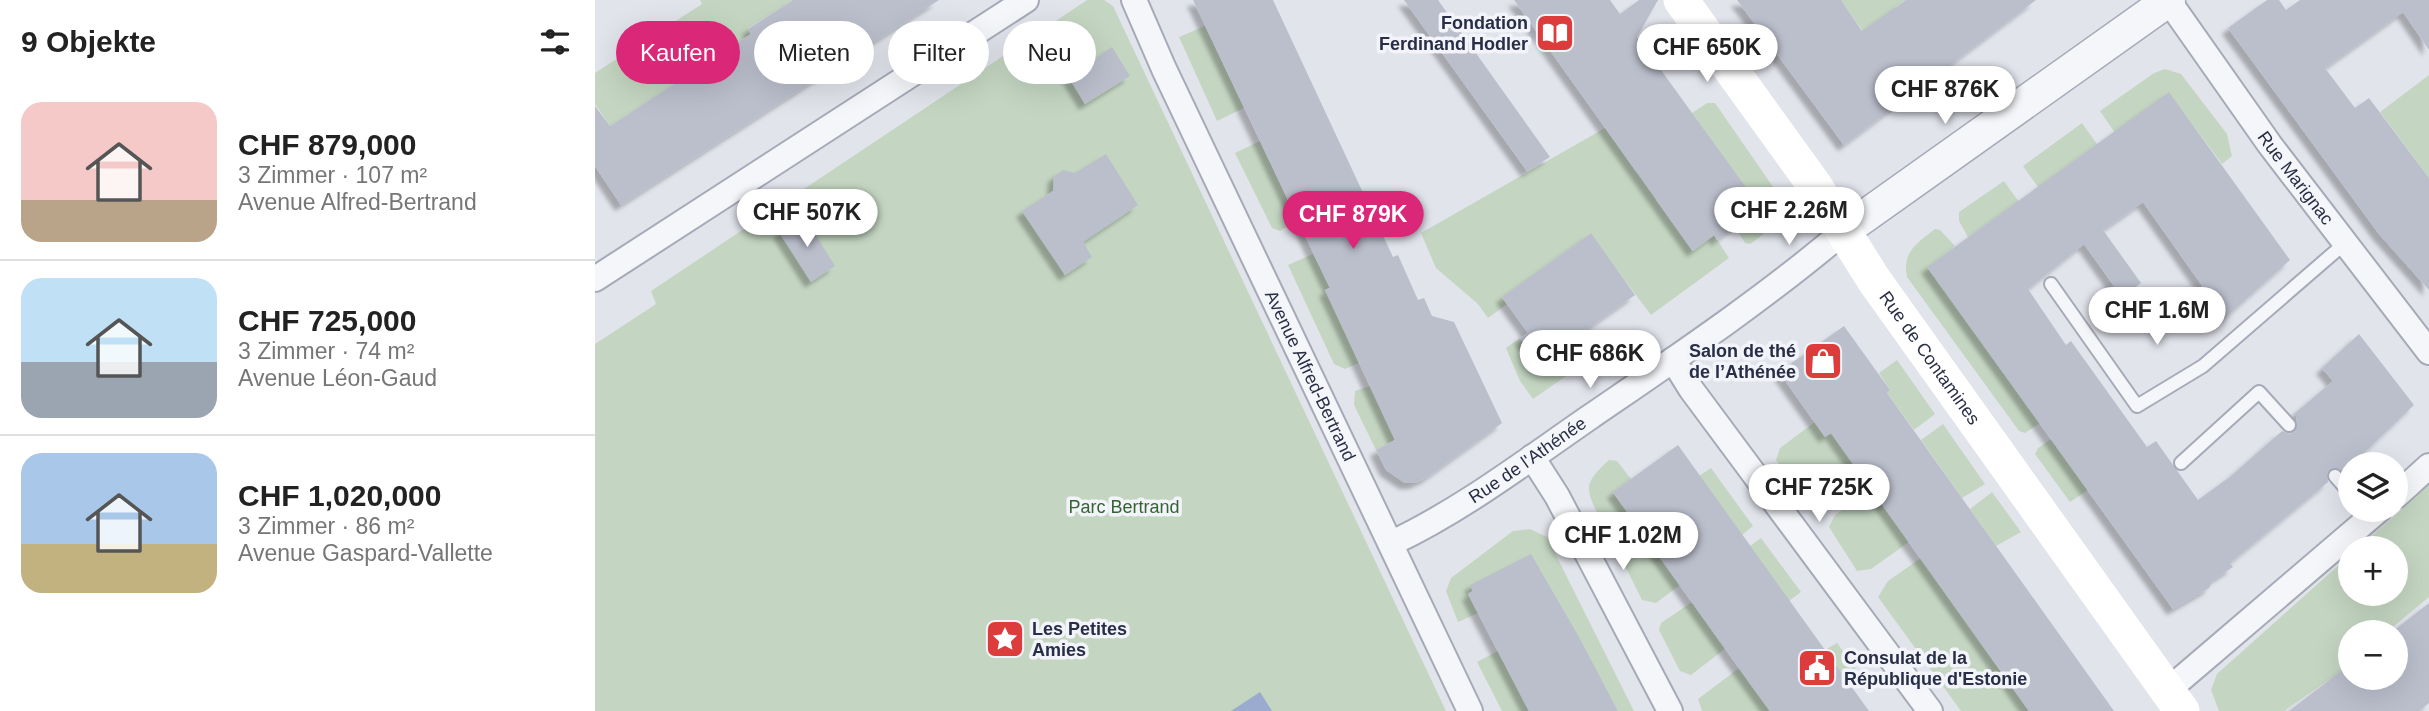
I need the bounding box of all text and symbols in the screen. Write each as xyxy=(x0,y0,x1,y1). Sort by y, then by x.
library icon: Fondation Ferdinand Hodler xyxy=(1534,12,1576,54)
place label: Fondation Ferdinand Hodler xyxy=(1379,13,1528,54)
chip: Kaufen xyxy=(616,21,740,84)
chip: Mieten xyxy=(754,21,874,84)
chip: Filter xyxy=(888,21,989,84)
chip: Neu xyxy=(1003,21,1096,84)
icon: filters xyxy=(536,23,574,61)
pin: CHF 650K xyxy=(1635,24,1779,84)
text: 9 Objekte xyxy=(21,25,156,58)
text: CHF 650K xyxy=(1653,34,1761,60)
pin: CHF 876K xyxy=(1873,66,2017,126)
text: CHF 876K xyxy=(1891,76,1999,102)
text: CHF 879,000 xyxy=(238,128,416,161)
street label: Rue Marignac xyxy=(2254,128,2337,229)
icon: home xyxy=(77,130,161,214)
text: 3 Zimmer · 107 m² xyxy=(238,162,427,188)
pin: CHF 2.26M xyxy=(1709,188,1869,247)
text: Avenue Alfred-Bertrand xyxy=(238,189,477,215)
pin: CHF 507K xyxy=(735,190,879,249)
pin: CHF 879K xyxy=(1281,191,1425,251)
text: CHF 2.26M xyxy=(1730,197,1848,223)
text: CHF 507K xyxy=(753,199,861,225)
text: CHF 879K xyxy=(1299,201,1407,227)
street label: Avenue Alfred-Bertrand xyxy=(1261,287,1359,464)
street label: Rue de Contamines xyxy=(1875,287,1984,428)
pin: CHF 1.6M xyxy=(2085,288,2229,347)
text: CHF 1.6M xyxy=(2105,297,2209,323)
text: CHF 725,000 xyxy=(238,304,416,337)
icon: home xyxy=(77,306,161,390)
pin: CHF 686K xyxy=(1518,330,1662,390)
text: 3 Zimmer · 74 m² xyxy=(238,338,414,364)
text: CHF 686K xyxy=(1536,340,1644,366)
shop icon: Salon de thé de l’Athénée xyxy=(1802,340,1844,382)
place label: Salon de thé de l’Athénée xyxy=(1689,341,1796,382)
text: Avenue Léon-Gaud xyxy=(238,365,437,391)
street label: Rue de l'Athénée xyxy=(1465,413,1590,507)
map controls xyxy=(2338,452,2408,690)
button: layers xyxy=(2338,452,2408,522)
pin: CHF 725K xyxy=(1747,464,1891,524)
text: CHF 725K xyxy=(1765,474,1873,500)
text: CHF 1,020,000 xyxy=(238,479,441,512)
icon: home xyxy=(77,481,161,565)
park label: Parc Bertrand xyxy=(1068,497,1180,517)
pin: CHF 1.02M xyxy=(1543,512,1703,572)
text: 3 Zimmer · 86 m² xyxy=(238,513,414,539)
text: CHF 1.02M xyxy=(1564,522,1682,548)
button: + xyxy=(2338,536,2408,606)
text: Avenue Gaspard-Vallette xyxy=(238,540,493,566)
place icon: Les Petites Amies xyxy=(984,618,1026,660)
place label: Les Petites Amies xyxy=(1032,619,1127,660)
button: − xyxy=(2338,620,2408,690)
public building icon: Consulat de la République d'Estonie xyxy=(1796,647,1838,689)
place label: Consulat de la République d'Estonie xyxy=(1844,648,2027,689)

